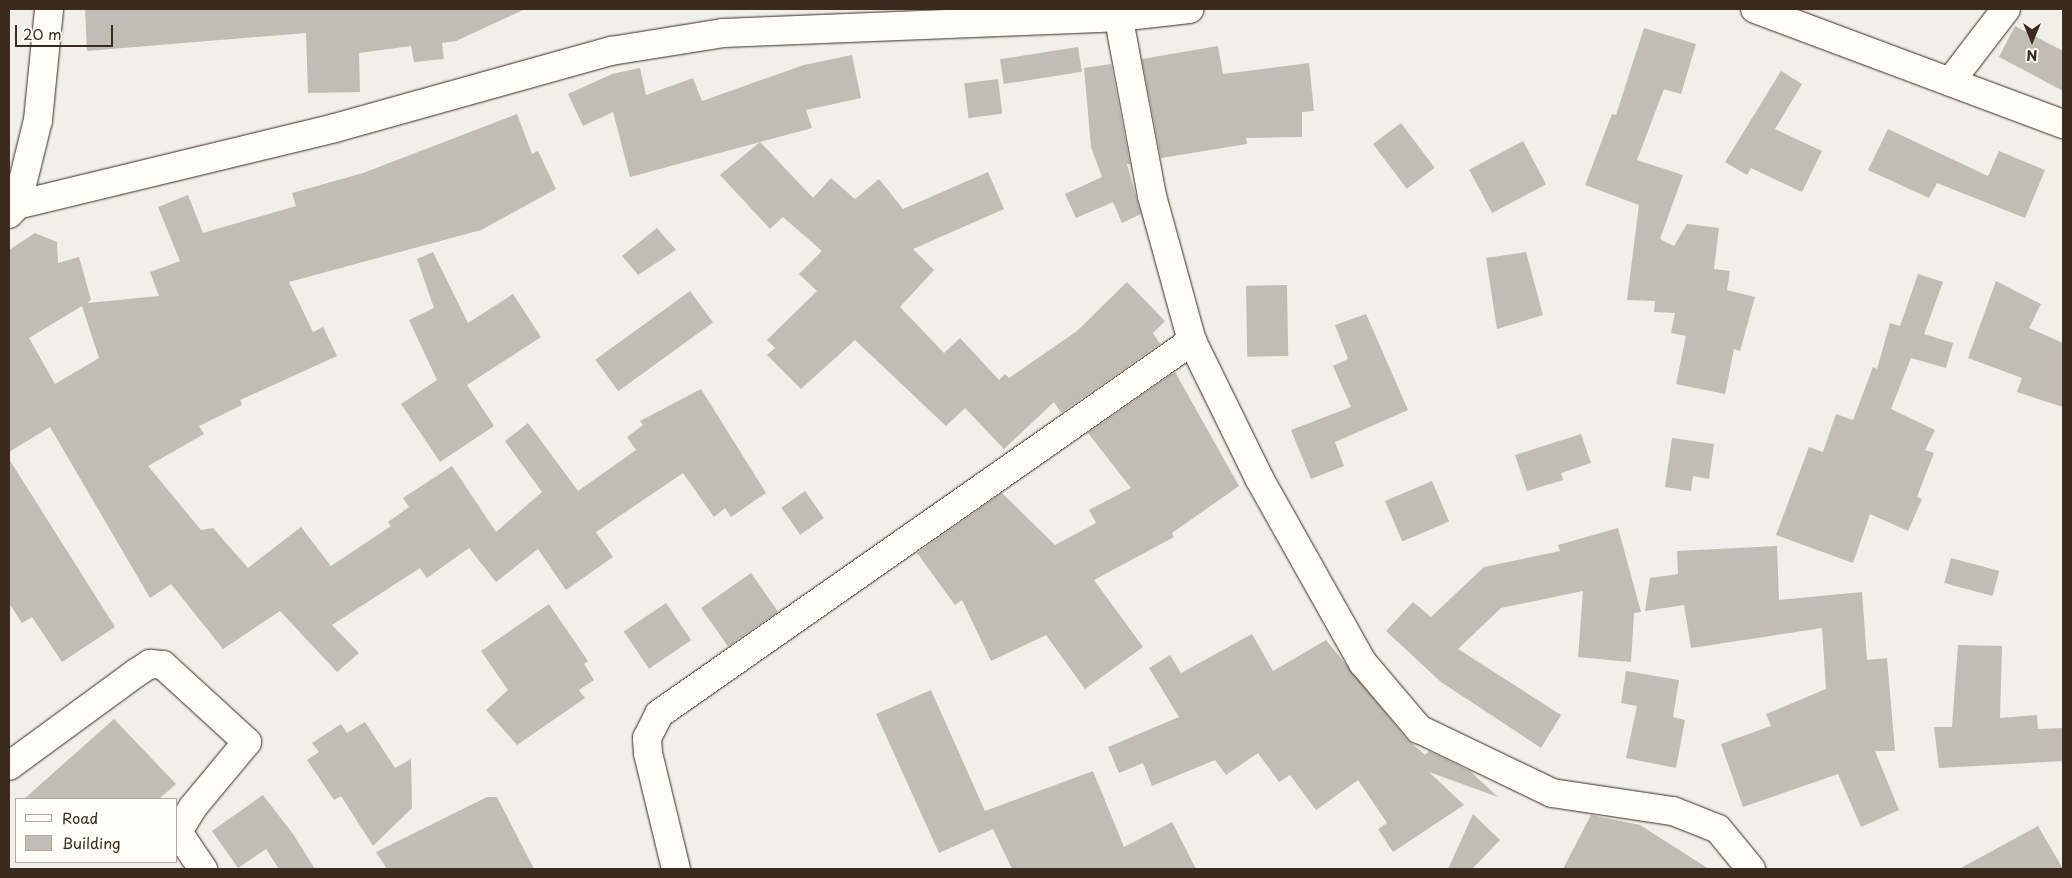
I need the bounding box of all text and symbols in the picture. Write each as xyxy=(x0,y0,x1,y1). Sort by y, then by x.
scale bar xyxy=(18,15,115,47)
north arrow xyxy=(2007,15,2057,65)
text: 20 m xyxy=(23,22,62,45)
text: N xyxy=(2026,45,2038,66)
legend xyxy=(15,798,178,863)
text: Road xyxy=(62,806,98,829)
text: Building xyxy=(62,831,121,854)

